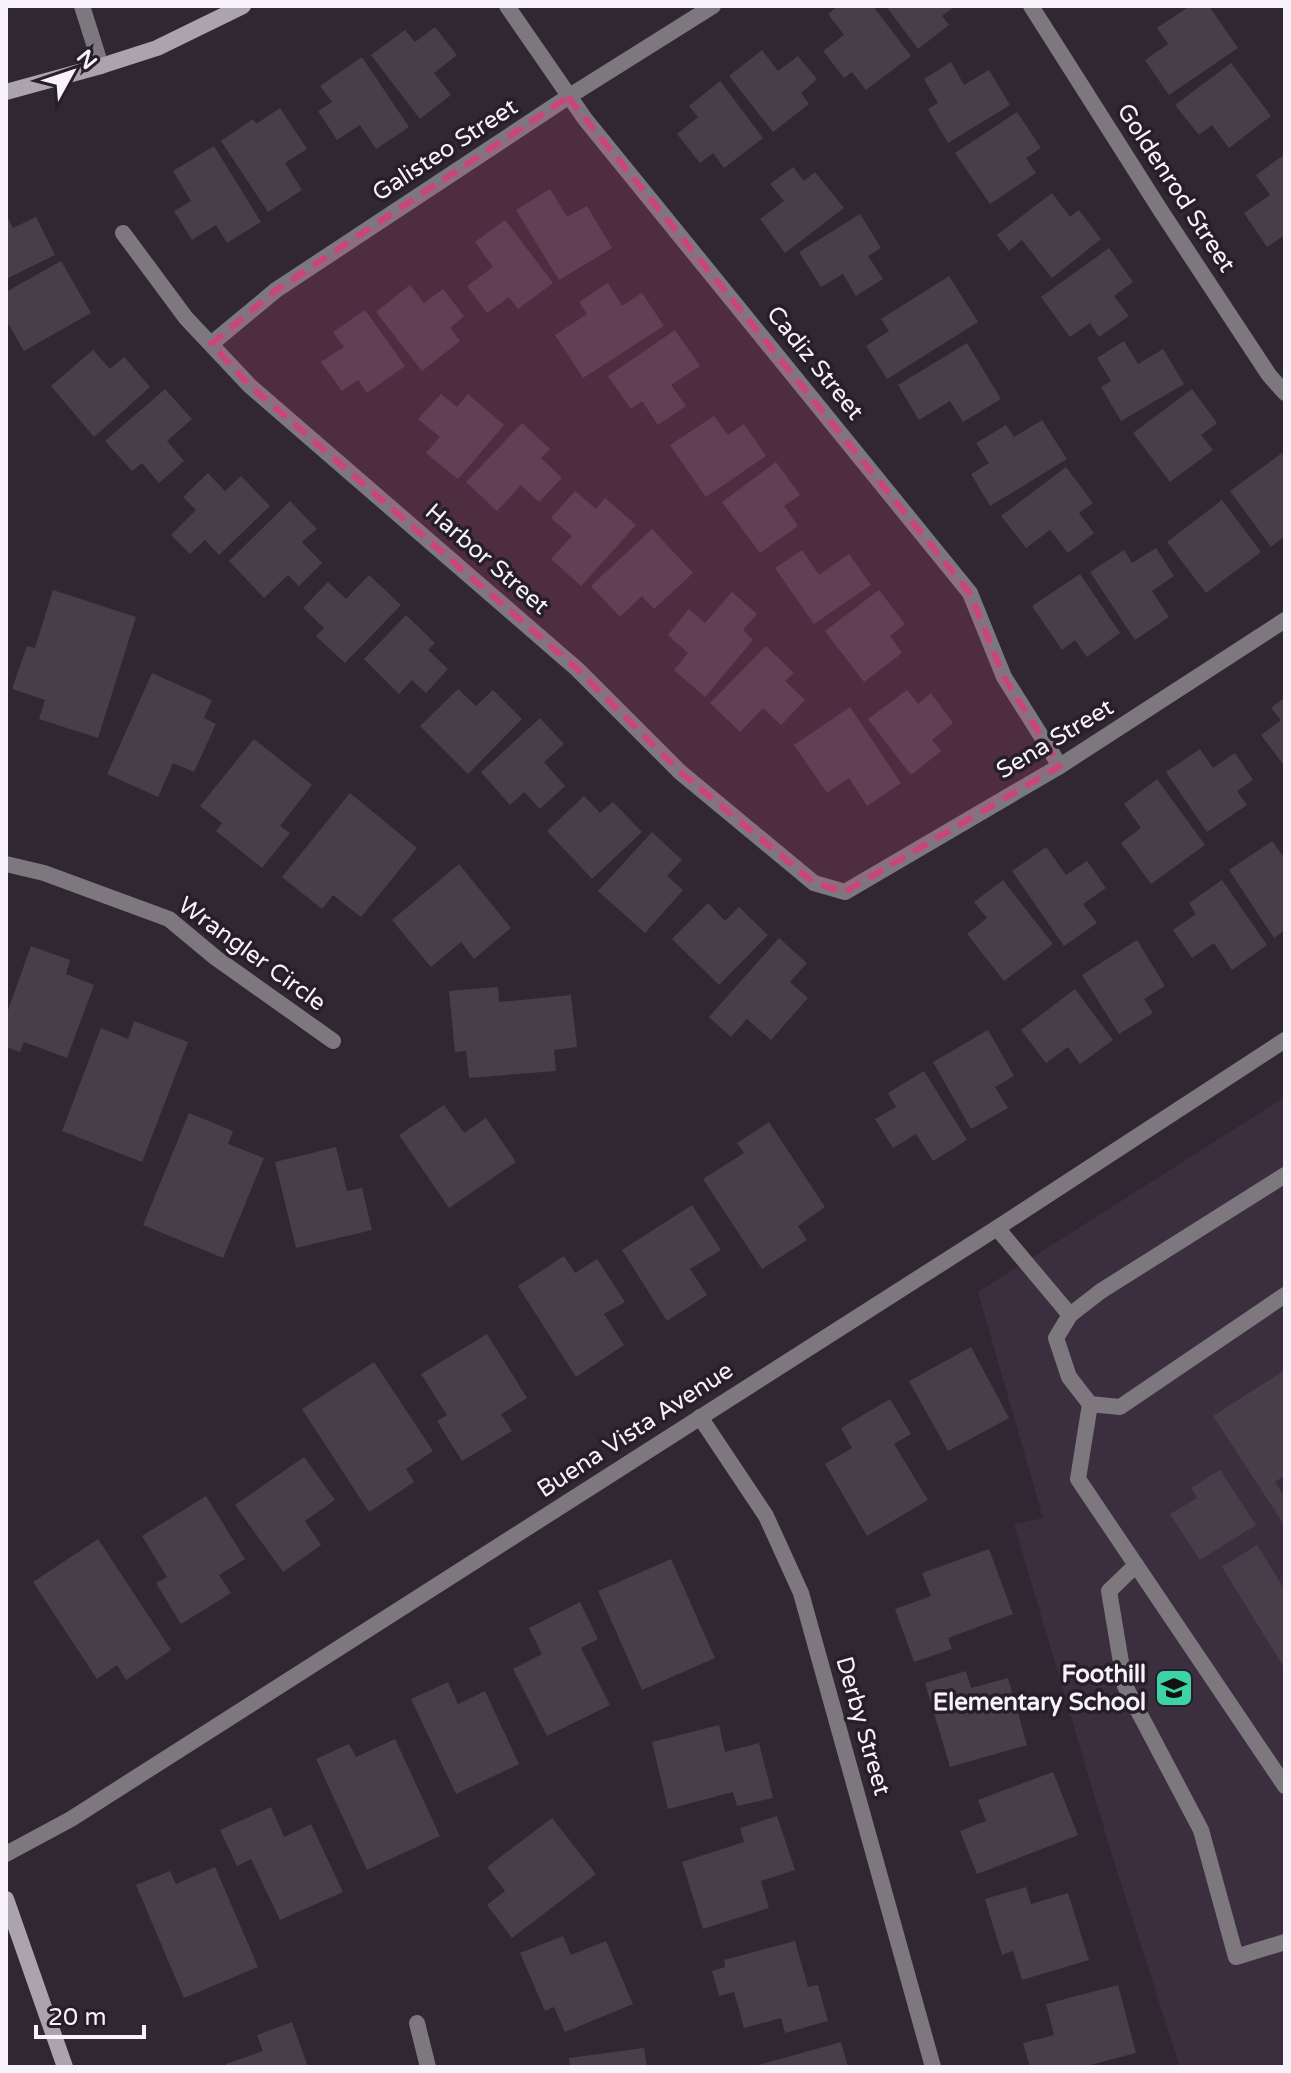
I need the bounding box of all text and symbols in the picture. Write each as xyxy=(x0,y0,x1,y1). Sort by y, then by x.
north arrow xyxy=(32,32,112,112)
text: N xyxy=(71,45,102,75)
street label: Galisteo Street xyxy=(367,92,523,208)
street label: Goldenrod Street xyxy=(1111,98,1241,278)
street label: Cadiz Street xyxy=(760,300,870,426)
street label: Harbor Street xyxy=(419,497,555,621)
street label: Sena Street xyxy=(991,693,1119,785)
street label: Wrangler Circle xyxy=(172,891,332,1017)
street label: Buena Vista Avenue xyxy=(532,1356,738,1504)
street label: Derby Street xyxy=(829,1653,897,1799)
place label: Foothill Elementary School xyxy=(933,1660,1146,1717)
school or university icon: Foothill Elementary School xyxy=(1153,1667,1195,1709)
scale bar xyxy=(36,1989,144,2039)
text: 20 m xyxy=(48,2003,106,2032)

